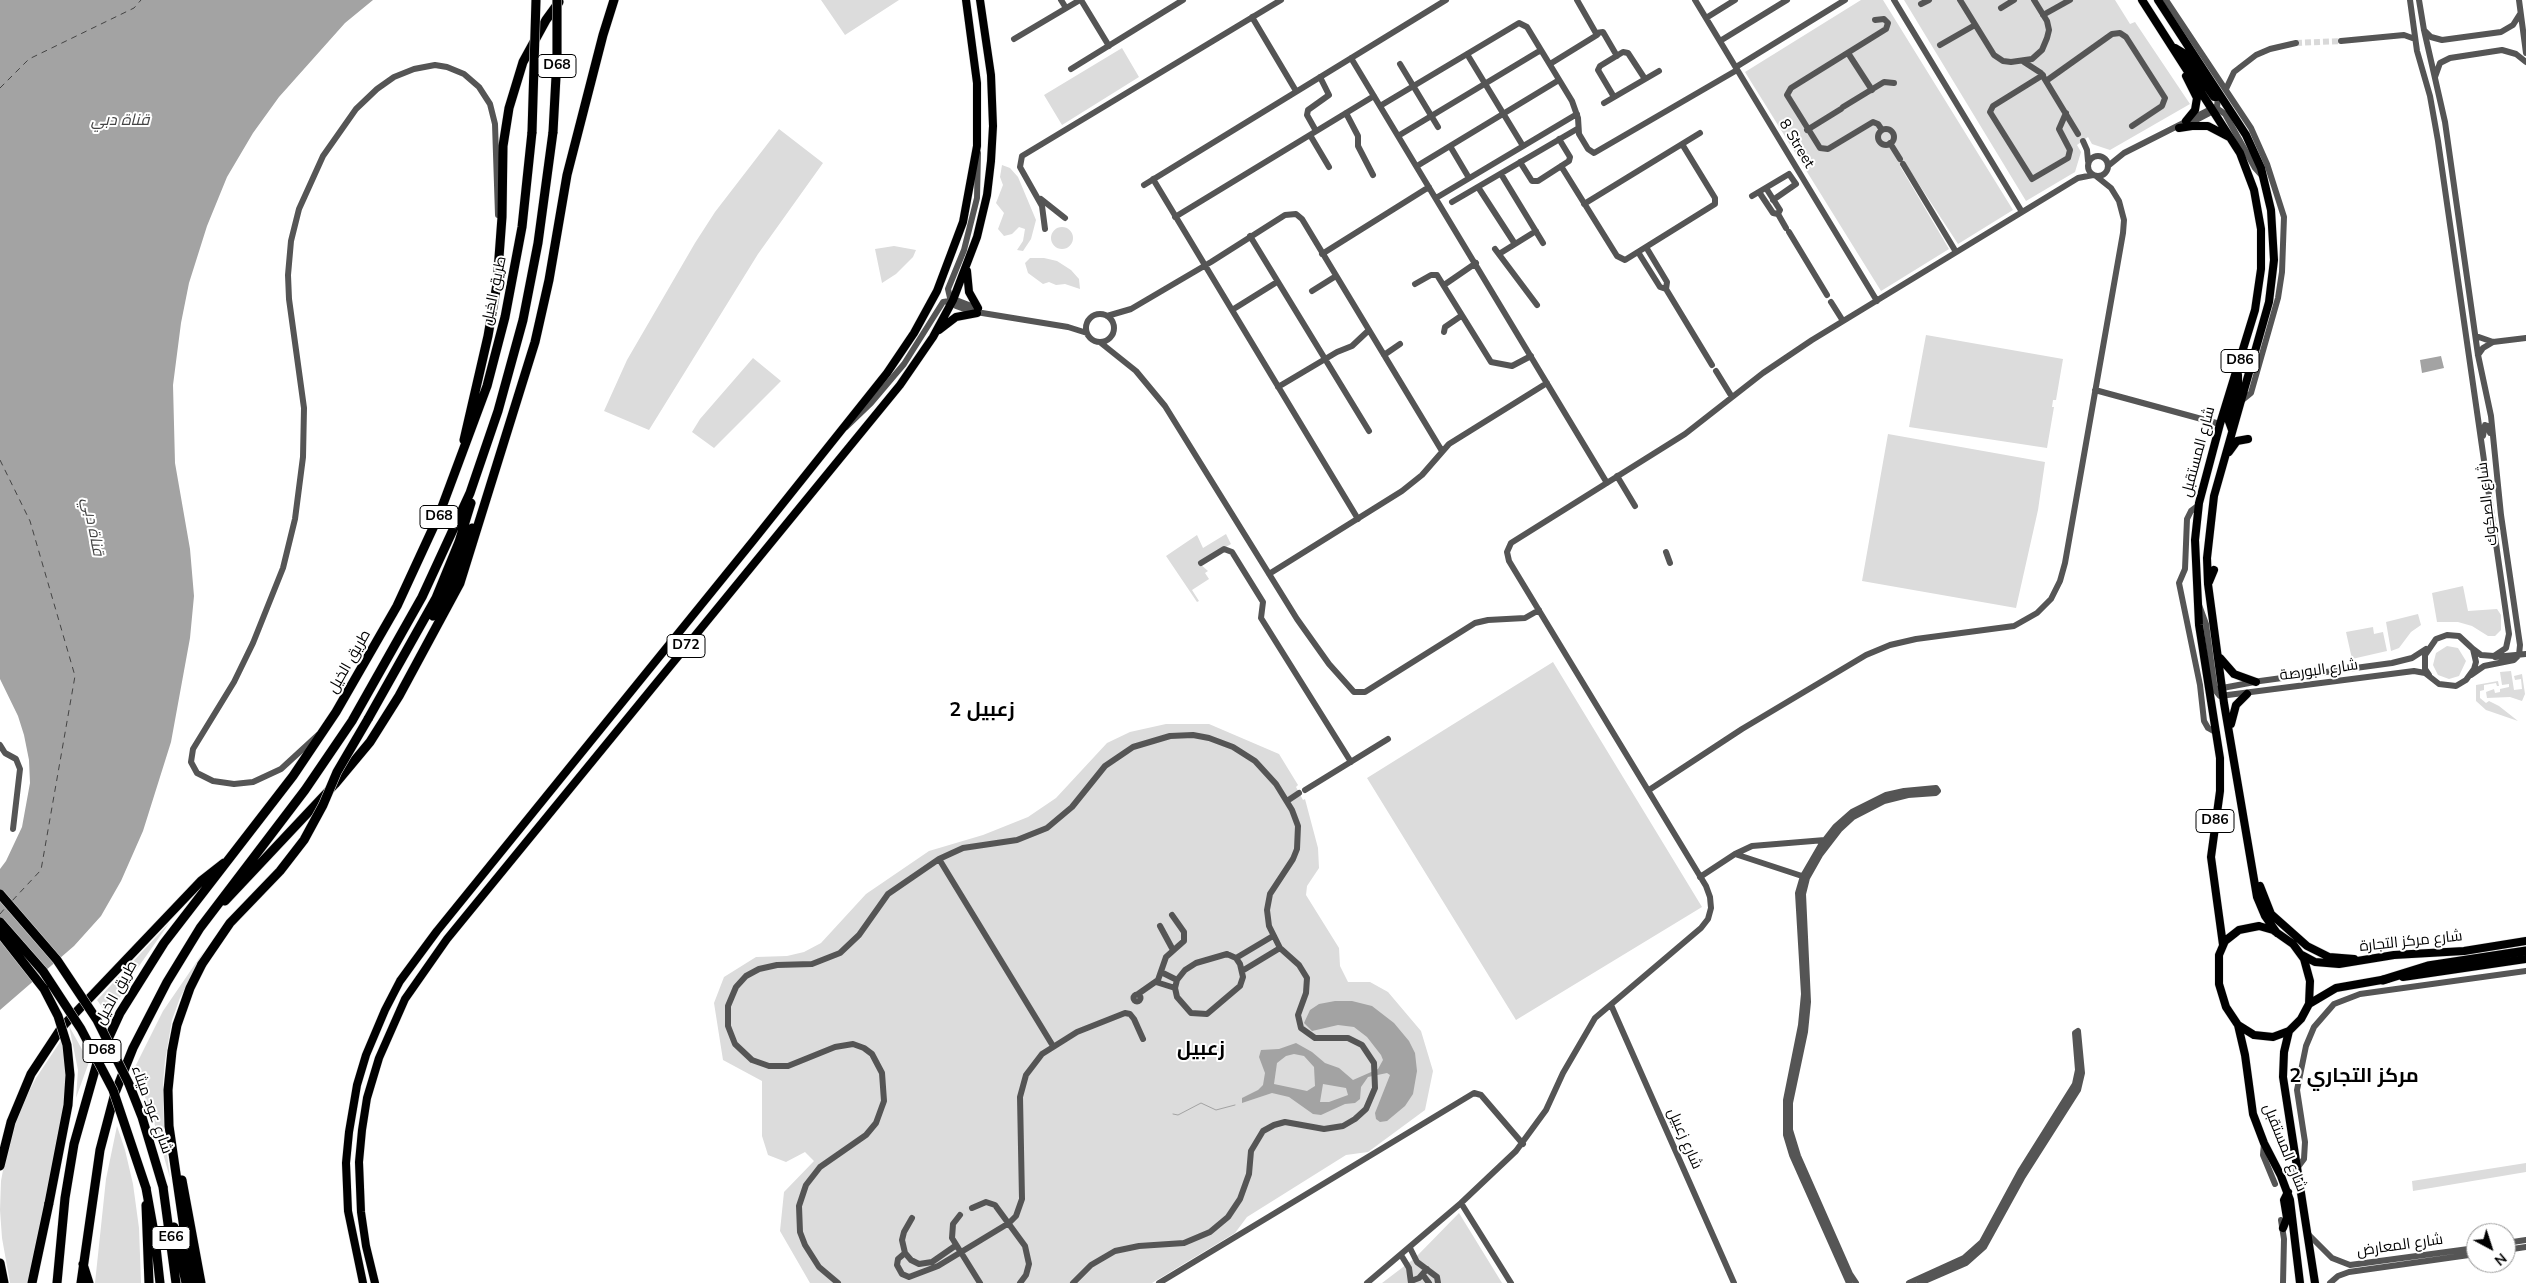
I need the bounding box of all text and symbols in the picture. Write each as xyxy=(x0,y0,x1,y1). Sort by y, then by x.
road number: D68 xyxy=(538,54,576,78)
water label: قناة دبي xyxy=(91,111,149,131)
street label: 8 Street xyxy=(1774,116,1818,172)
street label: طريق الخيل xyxy=(479,255,511,327)
road number: D86 xyxy=(2221,350,2259,372)
street label: شارع المستقبل xyxy=(2178,405,2220,499)
street label: شارع الصكوك xyxy=(2474,461,2502,547)
water label: قناة دبي xyxy=(77,496,107,558)
road number: D68 xyxy=(420,506,458,528)
street label: طريق الخيل xyxy=(325,627,375,697)
road number: D72 xyxy=(667,634,705,658)
street label: شارع البورصة xyxy=(2279,657,2359,685)
district label: زعبيل 2 xyxy=(949,699,1015,723)
road number: D86 xyxy=(2196,809,2234,832)
street label: شارع مركز التجارة xyxy=(2359,928,2463,956)
street label: طريق الخيل xyxy=(92,958,142,1028)
district label: زعبيل xyxy=(1177,1038,1225,1062)
road number: D68 xyxy=(83,1040,121,1062)
street label: شارع عود ميثاء xyxy=(127,1063,175,1157)
district label: مركز التجاري 2 xyxy=(2289,1065,2419,1089)
street label: شارع المستقبل xyxy=(2258,1102,2310,1194)
street label: شارع زعبيل xyxy=(1663,1106,1705,1172)
north arrow xyxy=(2466,1223,2516,1273)
road number: E66 xyxy=(152,1226,190,1250)
street label: شارع المعارض xyxy=(2356,1231,2444,1261)
text: N xyxy=(2490,1248,2510,1270)

